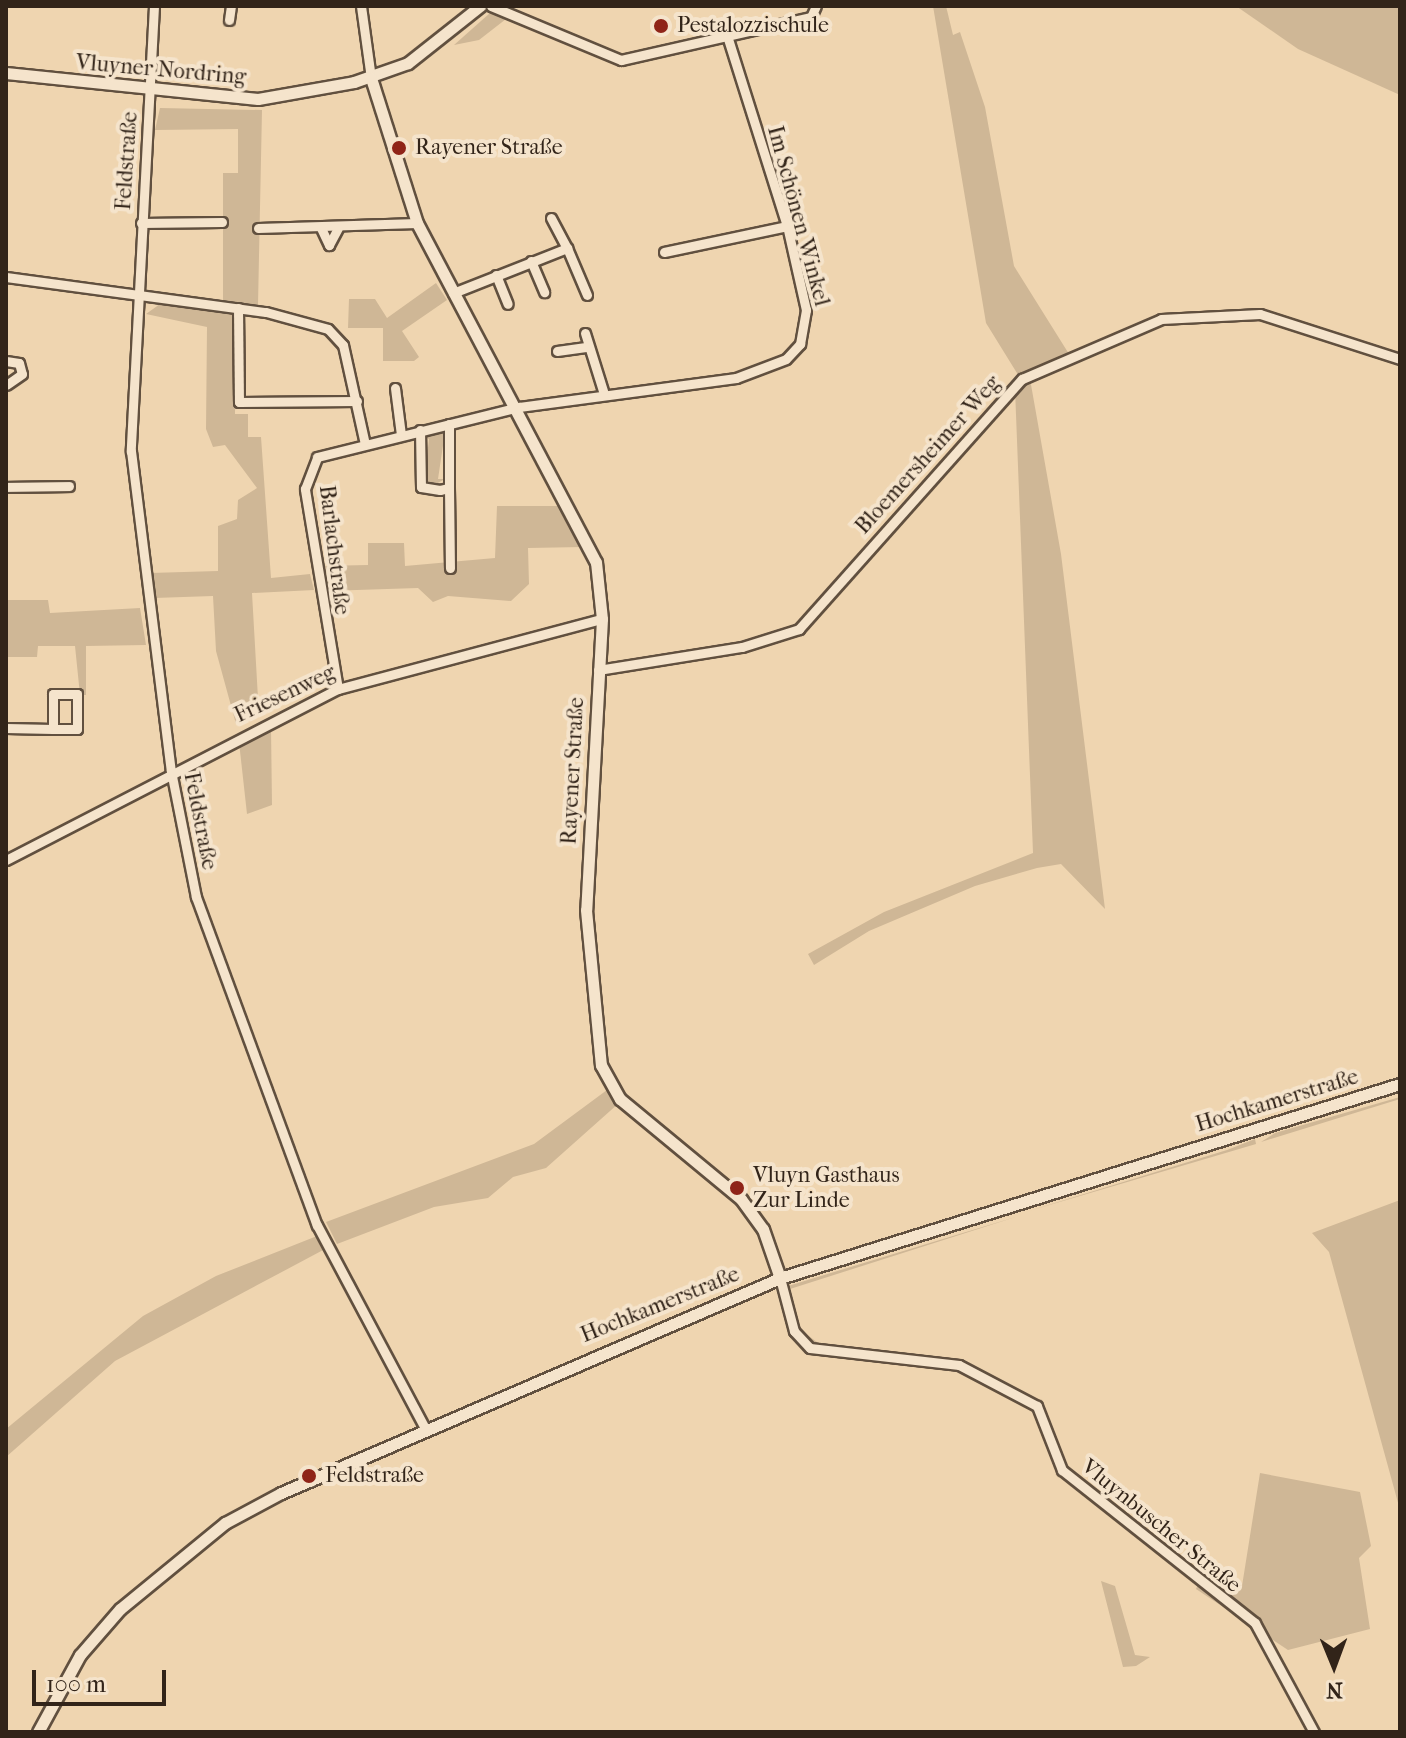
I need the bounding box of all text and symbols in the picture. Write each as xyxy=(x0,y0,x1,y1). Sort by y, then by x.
place label: Pestalozzischule xyxy=(677,13,829,39)
marker: Pestalozzischule xyxy=(652,17,670,35)
street label: Vluyner Nordring xyxy=(75,49,247,91)
street label: Feldstraße xyxy=(110,111,144,211)
street label: Im Schönen Winkel xyxy=(761,123,835,309)
place label: Rayener Straße xyxy=(415,135,563,161)
marker: Rayener Straße xyxy=(390,139,408,157)
street label: Bloemersheimer Weg xyxy=(850,370,1006,540)
street label: Barlachstraße xyxy=(313,484,355,616)
street label: Friesenweg xyxy=(230,659,340,729)
street label: Rayener Straße xyxy=(556,697,590,845)
street label: Feldstraße xyxy=(178,770,222,872)
street label: Hochkamerstraße xyxy=(1193,1064,1361,1138)
place label: Vluyn Gasthaus Zur Linde xyxy=(753,1162,900,1214)
marker: Vluyn Gasthaus Zur Linde xyxy=(728,1179,746,1197)
street label: Hochkamerstraße xyxy=(577,1261,743,1349)
street label: Vluynbuscher Straße xyxy=(1076,1454,1246,1598)
place label: Feldstraße xyxy=(325,1463,424,1489)
marker: Feldstraße xyxy=(300,1467,318,1485)
north arrow xyxy=(1294,1626,1374,1706)
scale bar xyxy=(36,1654,170,1704)
text: 100 m xyxy=(46,1670,106,1698)
text: N xyxy=(1326,1677,1343,1703)

